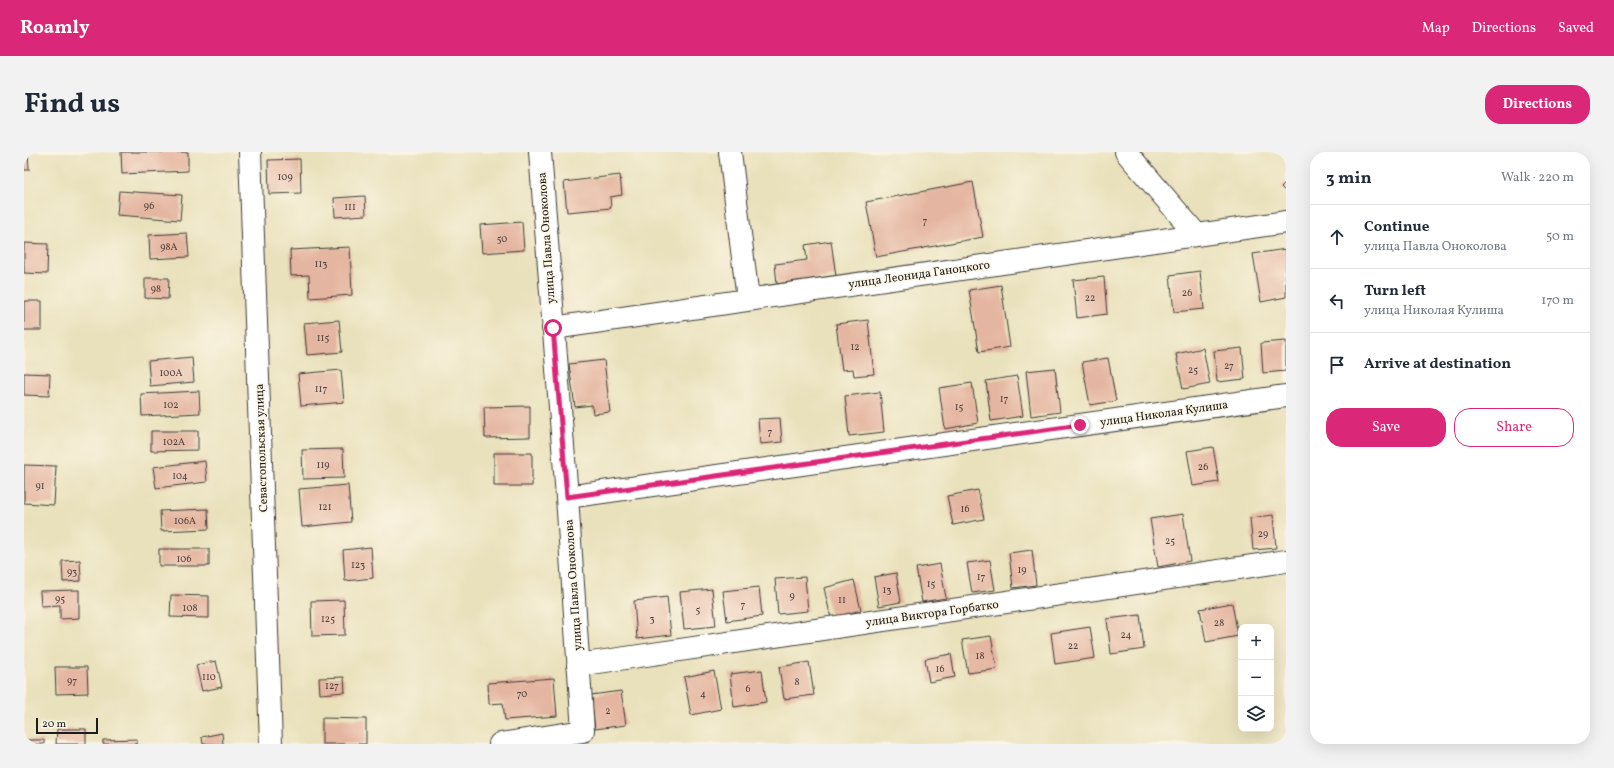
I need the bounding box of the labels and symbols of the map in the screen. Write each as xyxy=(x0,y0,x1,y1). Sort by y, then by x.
house number: 109 xyxy=(277,170,293,184)
street label: улица Павла Оноколова xyxy=(534,172,560,304)
house number: 96 xyxy=(144,199,154,213)
house number: 111 xyxy=(344,200,356,214)
house number: 7 xyxy=(923,214,928,228)
house number: 50 xyxy=(497,232,507,246)
house number: 98А xyxy=(160,240,178,254)
house number: 113 xyxy=(315,257,327,271)
street label: улица Леонида Ганоцкого xyxy=(847,257,991,293)
house number: 98 xyxy=(151,282,161,296)
house number: 26 xyxy=(1182,286,1192,300)
house number: 22 xyxy=(1085,291,1095,305)
route start xyxy=(544,319,562,337)
house number: 115 xyxy=(317,331,329,345)
house number: 12 xyxy=(850,340,860,354)
house number: 27 xyxy=(1224,359,1234,373)
house number: 25 xyxy=(1188,363,1198,377)
house number: 100А xyxy=(159,366,183,380)
house number: 117 xyxy=(315,382,327,396)
street label: Севастопольская улица xyxy=(252,383,272,513)
house number: 17 xyxy=(1000,392,1009,406)
street label: улица Николая Кулиша xyxy=(1099,397,1229,431)
house number: 102 xyxy=(163,398,179,412)
house number: 15 xyxy=(955,400,964,414)
route end xyxy=(1071,416,1089,434)
house number: 7 xyxy=(768,425,773,439)
house number: 102А xyxy=(163,435,185,449)
house number: 119 xyxy=(317,458,329,472)
house number: 26 xyxy=(1198,460,1208,474)
house number: 104 xyxy=(172,469,188,483)
house number: 91 xyxy=(35,479,45,493)
house number: 121 xyxy=(318,500,332,514)
house number: 16 xyxy=(961,502,969,516)
house number: 106А xyxy=(174,514,196,528)
street label: улица Павла Оноколова xyxy=(561,519,587,651)
house number: 29 xyxy=(1258,527,1268,541)
house number: 25 xyxy=(1165,534,1175,548)
house number: 106 xyxy=(176,552,192,566)
house number: 123 xyxy=(351,558,365,572)
house number: 19 xyxy=(1017,563,1027,577)
house number: 93 xyxy=(67,565,77,579)
house number: 17 xyxy=(977,570,986,584)
house number: 15 xyxy=(927,577,936,591)
house number: 13 xyxy=(882,583,892,597)
house number: 9 xyxy=(789,589,795,603)
house number: 95 xyxy=(55,592,65,606)
house number: 11 xyxy=(838,593,846,607)
street label: улица Виктора Горбатко xyxy=(865,597,1000,631)
house number: 7 xyxy=(741,598,746,612)
house number: 108 xyxy=(183,601,197,615)
house number: 5 xyxy=(696,603,701,617)
house number: 125 xyxy=(321,612,335,626)
house number: 3 xyxy=(649,612,655,626)
house number: 28 xyxy=(1214,616,1224,630)
house number: 24 xyxy=(1120,628,1132,642)
house number: 22 xyxy=(1068,639,1078,653)
house number: 18 xyxy=(976,649,984,663)
house number: 16 xyxy=(936,662,944,676)
house number: 110 xyxy=(202,670,216,684)
house number: 97 xyxy=(67,674,77,688)
house number: 8 xyxy=(794,675,800,689)
house number: 127 xyxy=(325,679,339,693)
house number: 6 xyxy=(745,682,751,696)
house number: 70 xyxy=(517,687,527,701)
house number: 4 xyxy=(700,687,706,701)
house number: 2 xyxy=(605,704,611,718)
scale bar xyxy=(36,716,98,735)

